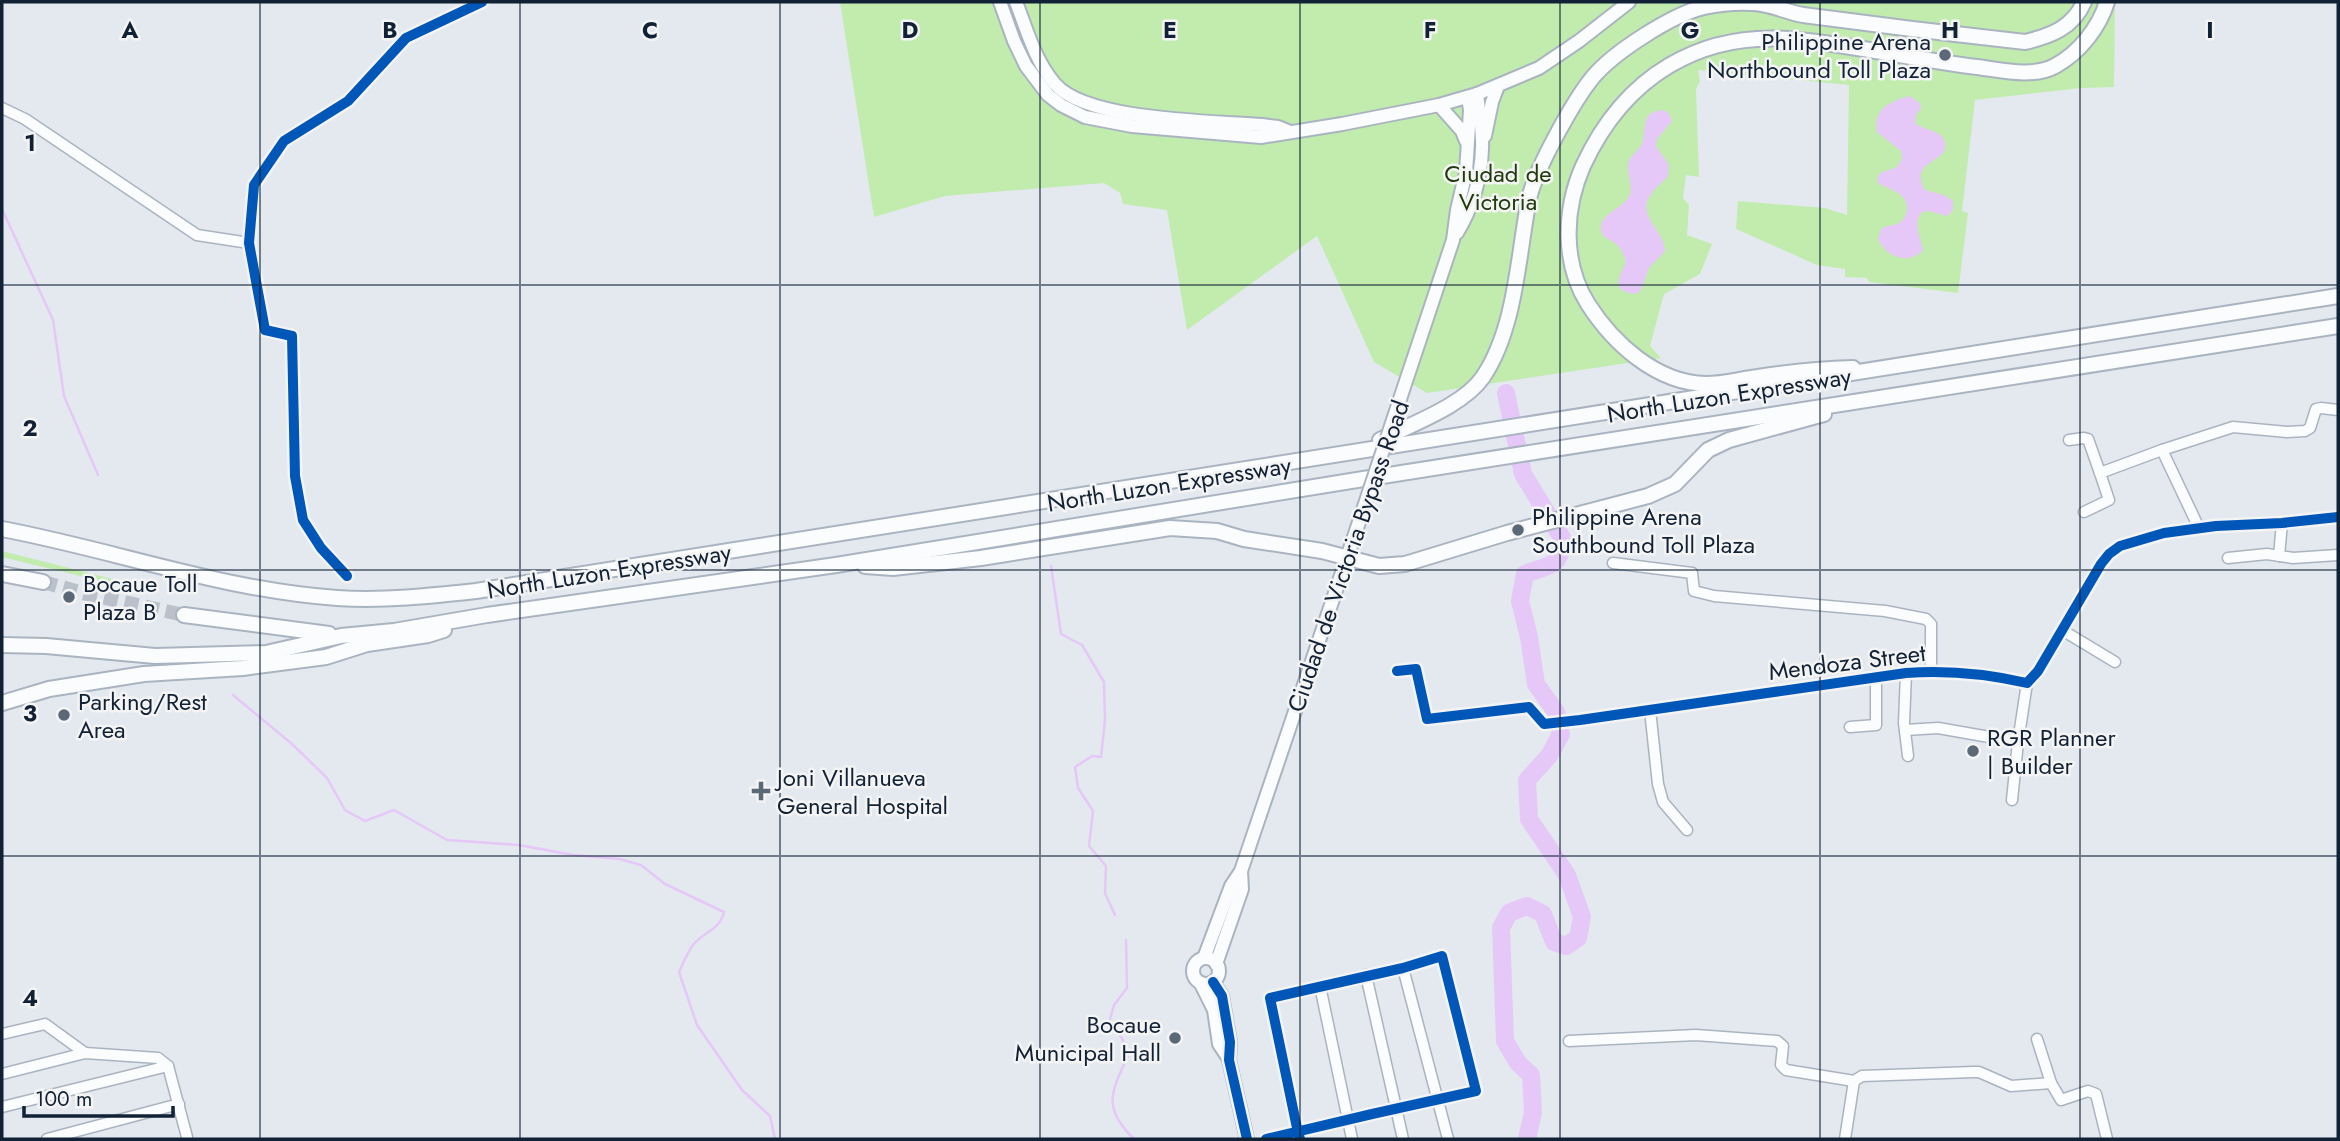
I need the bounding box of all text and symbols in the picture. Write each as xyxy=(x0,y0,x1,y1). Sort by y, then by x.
text: A xyxy=(121,13,139,47)
text: B xyxy=(382,13,398,47)
text: C xyxy=(642,13,658,47)
text: D xyxy=(902,13,919,47)
text: E xyxy=(1163,13,1177,47)
text: F xyxy=(1424,13,1436,47)
text: G xyxy=(1681,13,1699,47)
text: H xyxy=(1941,13,1959,47)
text: I xyxy=(2206,13,2214,47)
place label: Philippine Arena Northbound Toll Plaza xyxy=(1707,24,1931,87)
marker: Philippine Arena Northbound Toll Plaza xyxy=(1937,47,1953,63)
text: 1 xyxy=(24,126,36,160)
park label: Ciudad de Victoria xyxy=(1444,156,1552,219)
street label: North Luzon Expressway xyxy=(1604,358,1854,432)
street label: Ciudad de Victoria Bypass Road xyxy=(1278,395,1418,717)
text: 2 xyxy=(22,411,38,445)
street label: North Luzon Expressway xyxy=(1044,447,1294,521)
place label: Philippine Arena Southbound Toll Plaza xyxy=(1532,499,1755,562)
marker: Philippine Arena Southbound Toll Plaza xyxy=(1510,522,1526,538)
street label: North Luzon Expressway xyxy=(484,534,734,608)
place label: Bocaue Toll Plaza B xyxy=(83,566,198,629)
marker: Bocaue Toll Plaza B xyxy=(61,589,77,605)
street label: Mendoza Street xyxy=(1767,635,1928,689)
place label: Parking/Rest Area xyxy=(78,684,207,747)
text: 3 xyxy=(23,696,37,730)
marker: Parking/Rest Area xyxy=(56,707,72,723)
place label: RGR Planner | Builder xyxy=(1987,720,2116,783)
marker: RGR Planner | Builder xyxy=(1965,743,1981,759)
place label: Joni Villanueva General Hospital xyxy=(774,760,948,823)
marker: Joni Villanueva General Hospital xyxy=(751,781,771,801)
text: 4 xyxy=(22,981,38,1015)
place label: Bocaue Municipal Hall xyxy=(1015,1007,1161,1070)
marker: Bocaue Municipal Hall xyxy=(1167,1030,1183,1046)
scale bar xyxy=(24,1074,173,1118)
text: 100 m xyxy=(35,1084,92,1114)

